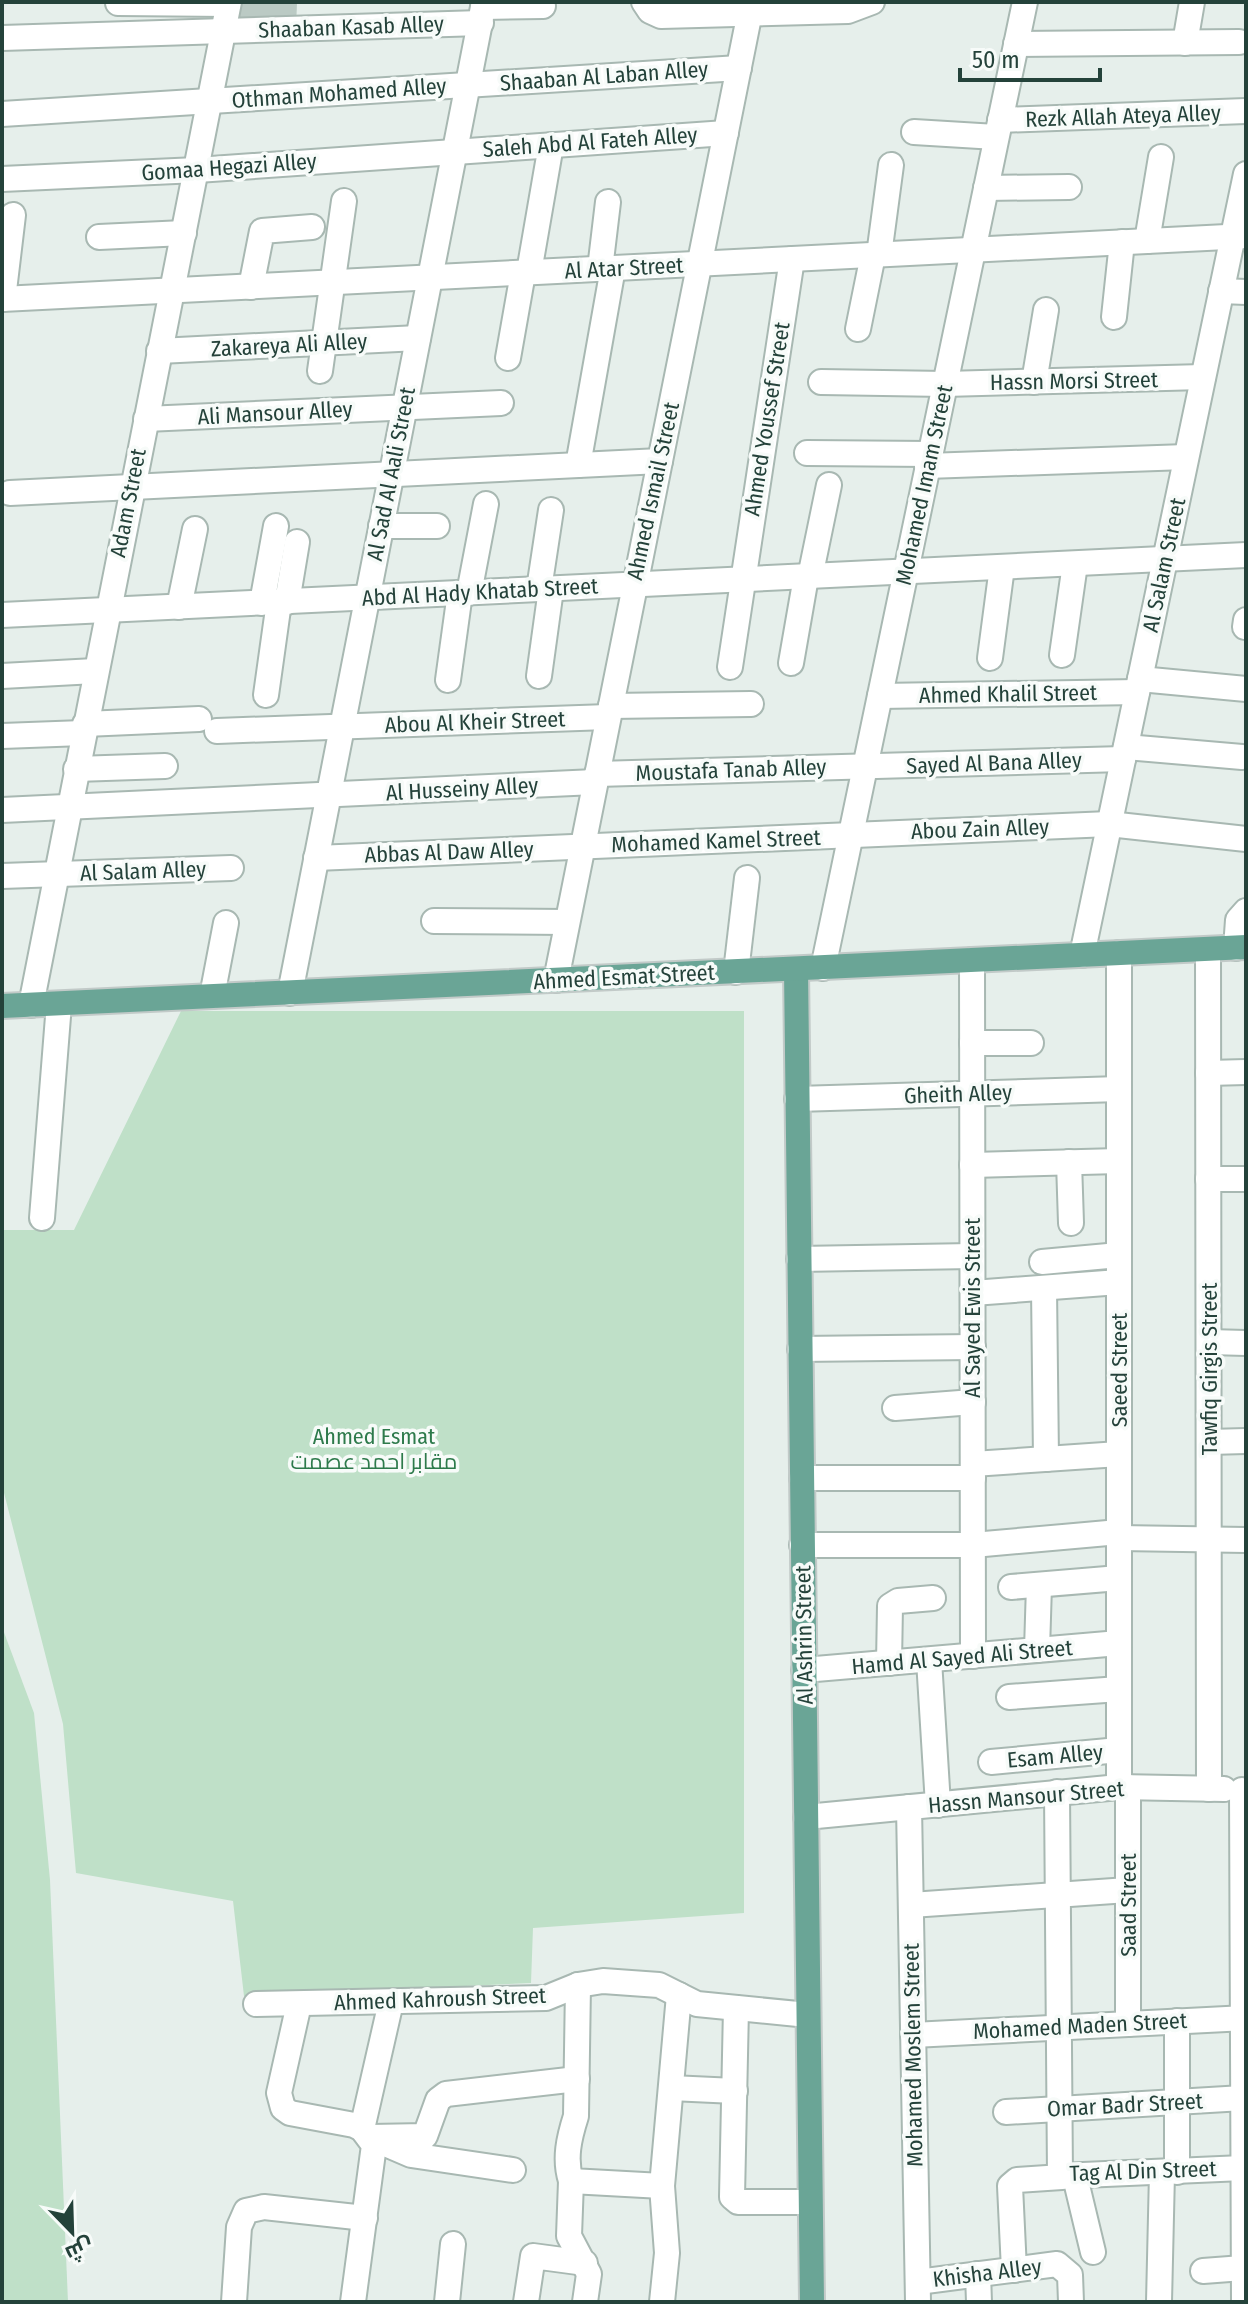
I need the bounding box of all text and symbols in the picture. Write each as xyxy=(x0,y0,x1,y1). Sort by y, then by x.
street label: Shaaban Kasab Alley xyxy=(258,10,444,44)
scale bar xyxy=(960,32,1100,82)
text: 50 m xyxy=(972,46,1020,74)
street label: Shaaban Al Laban Alley xyxy=(499,55,709,97)
street label: Othman Mohamed Alley xyxy=(231,72,447,114)
street label: Rezk Allah Ateya Alley xyxy=(1025,99,1221,133)
street label: Saleh Abd Al Fateh Alley xyxy=(482,121,698,163)
street label: Gomaa Hegazi Alley xyxy=(140,147,318,187)
street label: Al Atar Street xyxy=(564,251,685,285)
street label: Ahmed Youssef Street xyxy=(738,319,796,518)
street label: Zakareya Ali Alley xyxy=(210,327,368,363)
street label: Hassn Morsi Street xyxy=(990,366,1159,396)
street label: Mohamed Imam Street xyxy=(890,382,959,588)
street label: Al Sad Al Aali Street xyxy=(361,384,421,563)
street label: Ali Mansour Alley xyxy=(197,395,353,431)
street label: Ahmed Ismail Street xyxy=(621,399,685,583)
street label: Adam Street xyxy=(104,445,152,560)
street label: Al Salam Street xyxy=(1137,495,1192,635)
street label: Abd Al Hady Khatab Street xyxy=(361,572,600,612)
street label: Ahmed Khalil Street xyxy=(919,679,1098,709)
street label: Abou Al Kheir Street xyxy=(384,705,567,739)
street label: Sayed Al Bana Alley xyxy=(906,746,1082,780)
street label: Moustafa Tanab Alley xyxy=(635,753,827,787)
street label: Al Husseiny Alley xyxy=(385,772,539,806)
street label: Abou Zain Alley xyxy=(910,813,1050,845)
street label: Mohamed Kamel Street xyxy=(611,824,822,858)
street label: Abbas Al Daw Alley xyxy=(364,836,534,868)
street label: Al Salam Alley xyxy=(79,855,207,887)
street label: Ahmed Esmat Street xyxy=(533,959,716,995)
street label: Gheith Alley xyxy=(903,1079,1013,1109)
street label: Al Sayed Ewis Street xyxy=(959,1217,986,1398)
street label: Tawfiq Girgis Street xyxy=(1196,1282,1223,1455)
street label: Saeed Street xyxy=(1106,1312,1133,1427)
park label: Ahmed Esmat مقابر احمد عصمت xyxy=(291,1423,457,1475)
street label: Al Ashrin Street xyxy=(789,1564,819,1705)
street label: Hamd Al Sayed Ali Street xyxy=(850,1634,1074,1680)
street label: Esam Alley xyxy=(1006,1738,1104,1774)
street label: Hassn Mansour Street xyxy=(927,1775,1126,1819)
street label: Saad Street xyxy=(1115,1852,1142,1957)
street label: Mohamed Moslem Street xyxy=(898,1942,928,2167)
street label: Ahmed Kahroush Street xyxy=(334,1982,547,2016)
street label: Mohamed Maden Street xyxy=(972,2007,1189,2045)
street label: Omar Badr Street xyxy=(1046,2087,1204,2123)
street label: Tag Al Din Street xyxy=(1069,2155,1218,2187)
north arrow xyxy=(32,2192,112,2272)
text: ش xyxy=(61,2232,98,2268)
street label: Khisha Alley xyxy=(931,2253,1043,2293)

